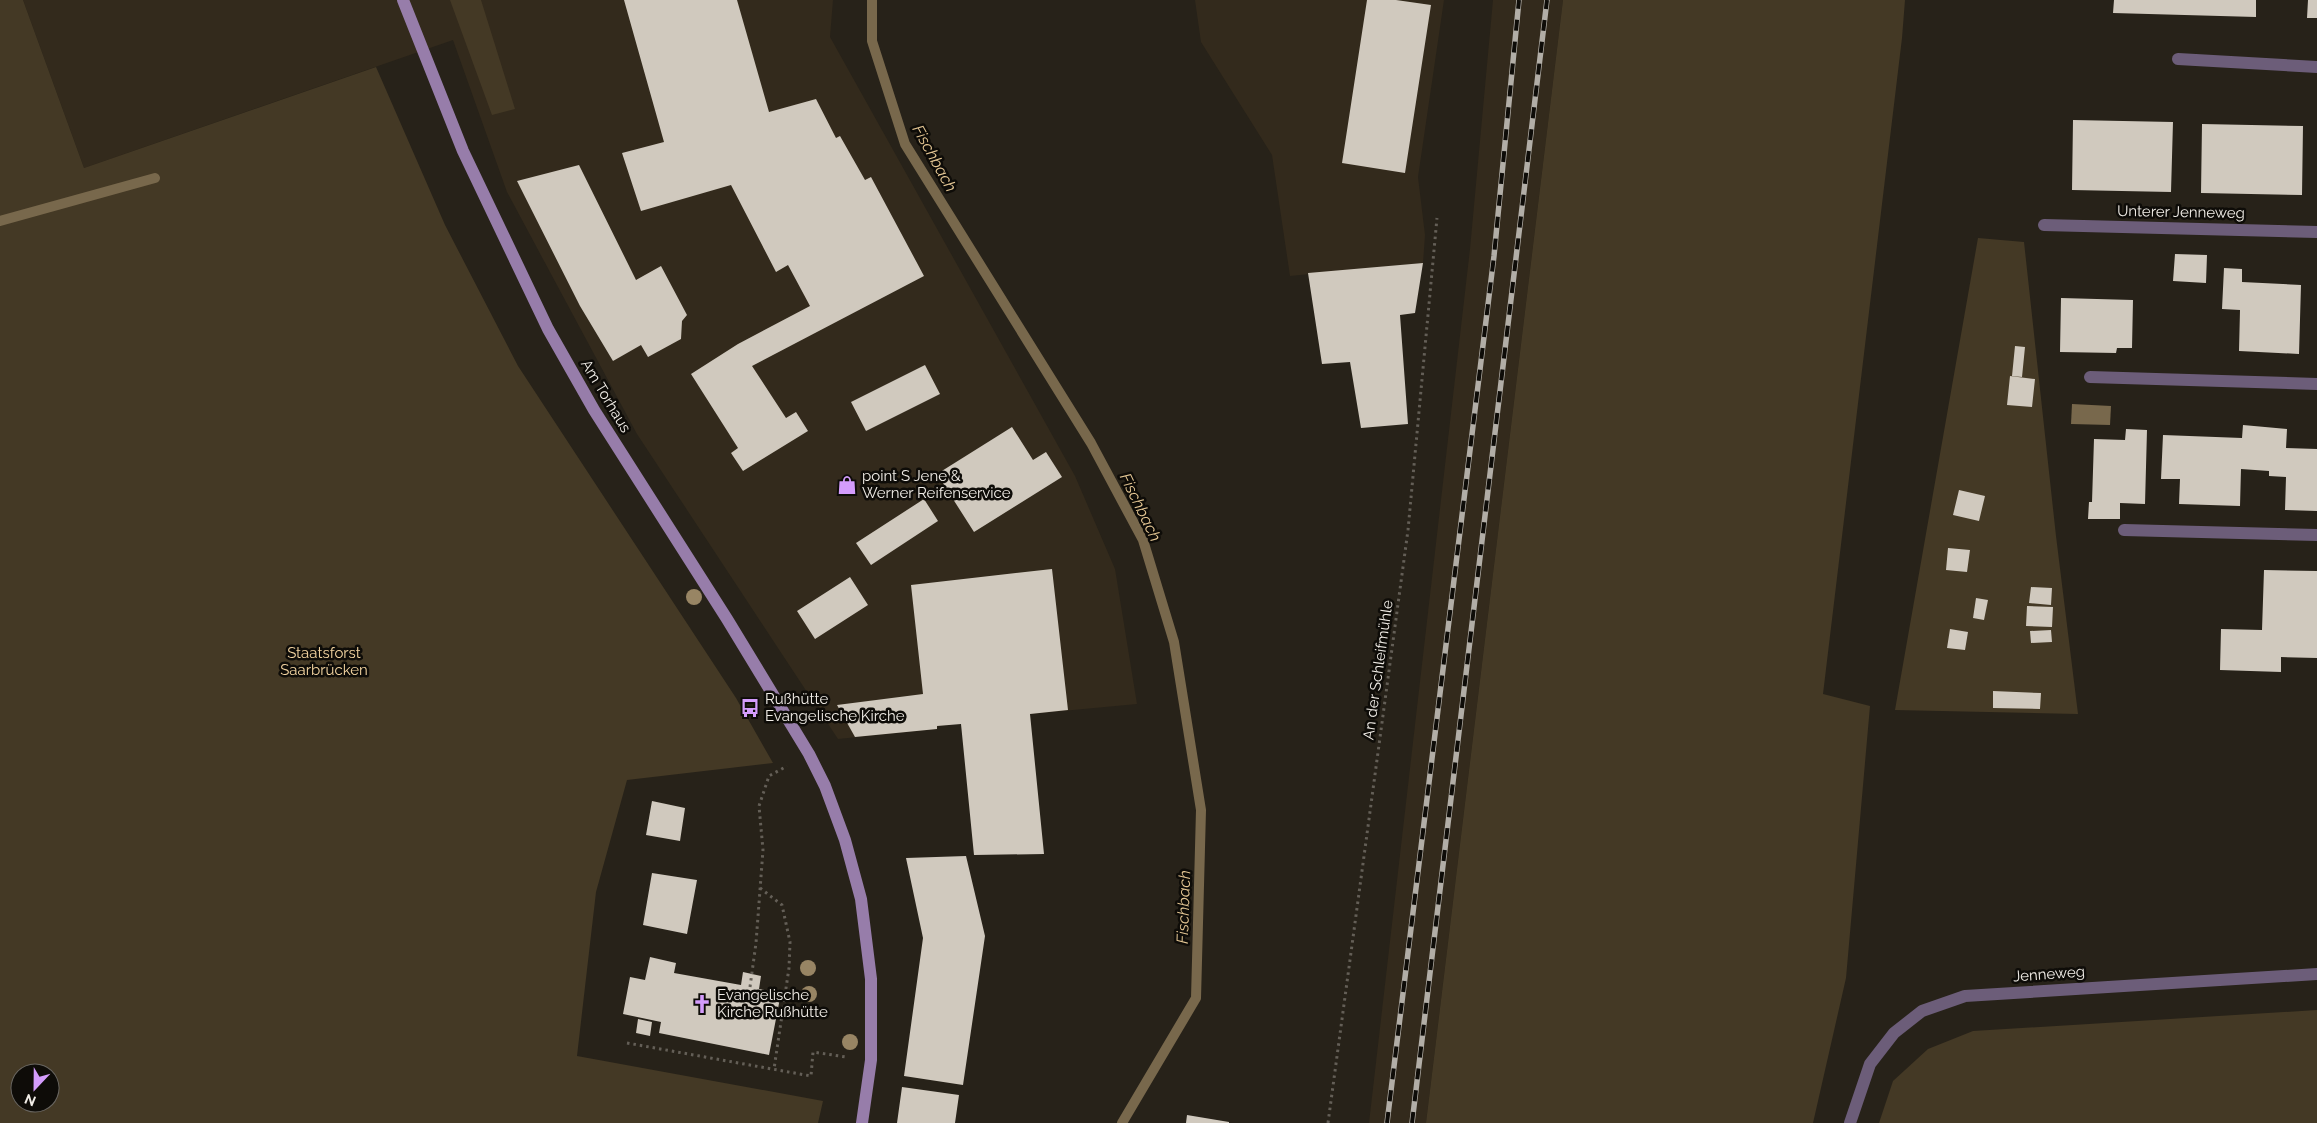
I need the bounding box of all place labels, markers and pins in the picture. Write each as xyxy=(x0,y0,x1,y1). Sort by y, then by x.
place label: point S Jene & Werner Reifenservice xyxy=(862,467,1011,502)
shop icon: point S Jene & Werner Reifenservice xyxy=(836,474,858,496)
place label: Rußhütte Evangelische Kirche xyxy=(765,690,905,725)
bus stop icon: Rußhütte Evangelische Kirche xyxy=(739,697,761,719)
place label: Evangelische Kirche Rußhütte xyxy=(717,986,828,1021)
church icon: Evangelische Kirche Rußhütte xyxy=(691,993,713,1015)

